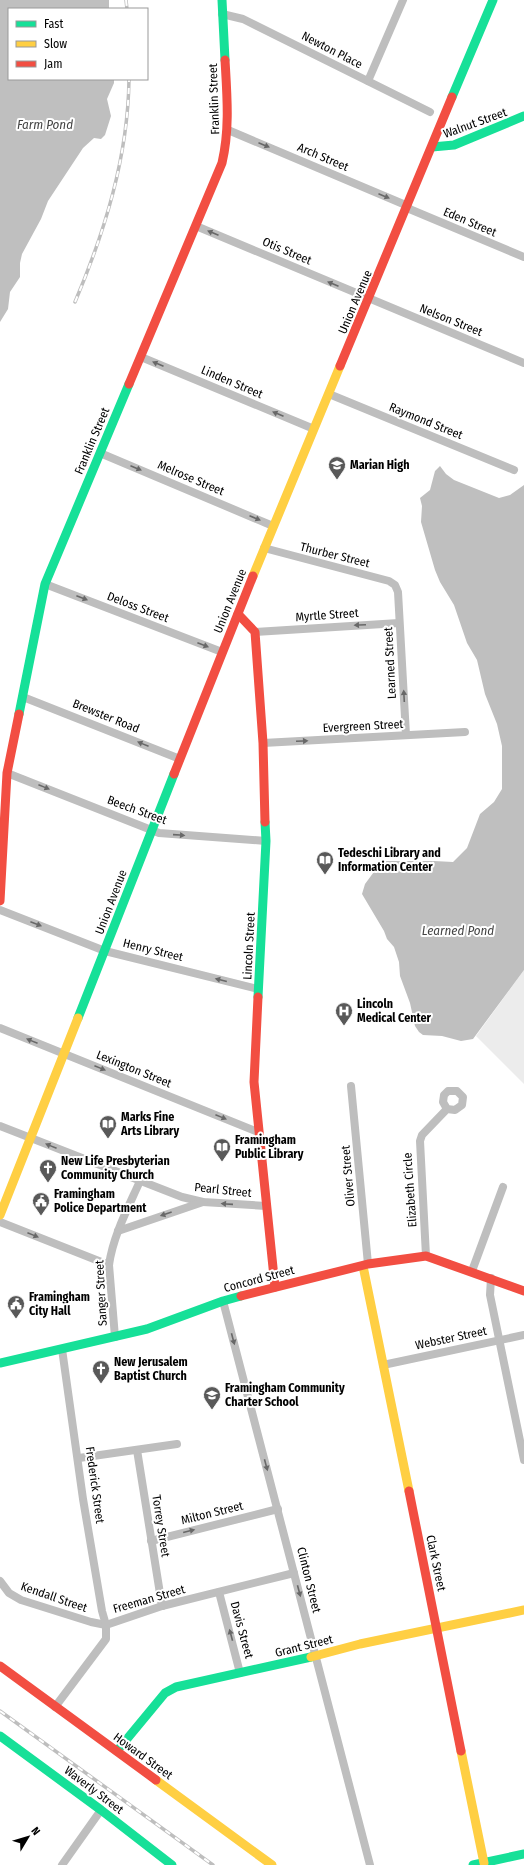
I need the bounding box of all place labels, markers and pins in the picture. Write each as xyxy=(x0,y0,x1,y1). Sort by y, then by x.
school or university icon: Marian High xyxy=(327,455,347,480)
place label: Marian High xyxy=(350,458,409,472)
place label: Tedeschi Library and Information Center xyxy=(338,846,441,874)
library icon: Tedeschi Library and Information Center xyxy=(315,850,335,875)
place label: Lincoln Medical Center xyxy=(357,997,432,1025)
hospital icon: Lincoln Medical Center xyxy=(334,1001,354,1026)
place label: Marks Fine Arts Library xyxy=(120,1110,179,1138)
library icon: Marks Fine Arts Library xyxy=(98,1114,118,1139)
place label: Framingham Public Library xyxy=(235,1133,304,1161)
library icon: Framingham Public Library xyxy=(212,1137,232,1162)
place label: New Life Presbyterian Community Church xyxy=(61,1154,170,1182)
church icon: New Life Presbyterian Community Church xyxy=(38,1158,58,1183)
place label: Framingham Police Department xyxy=(54,1187,147,1215)
public building icon: Framingham Police Department xyxy=(31,1191,51,1216)
place label: Framingham City Hall xyxy=(29,1290,90,1318)
public building icon: Framingham City Hall xyxy=(6,1294,26,1319)
place label: New Jerusalem Baptist Church xyxy=(114,1355,188,1383)
church icon: New Jerusalem Baptist Church xyxy=(91,1359,111,1384)
place label: Framingham Community Charter School xyxy=(225,1381,345,1409)
school or university icon: Framingham Community Charter School xyxy=(202,1385,222,1410)

